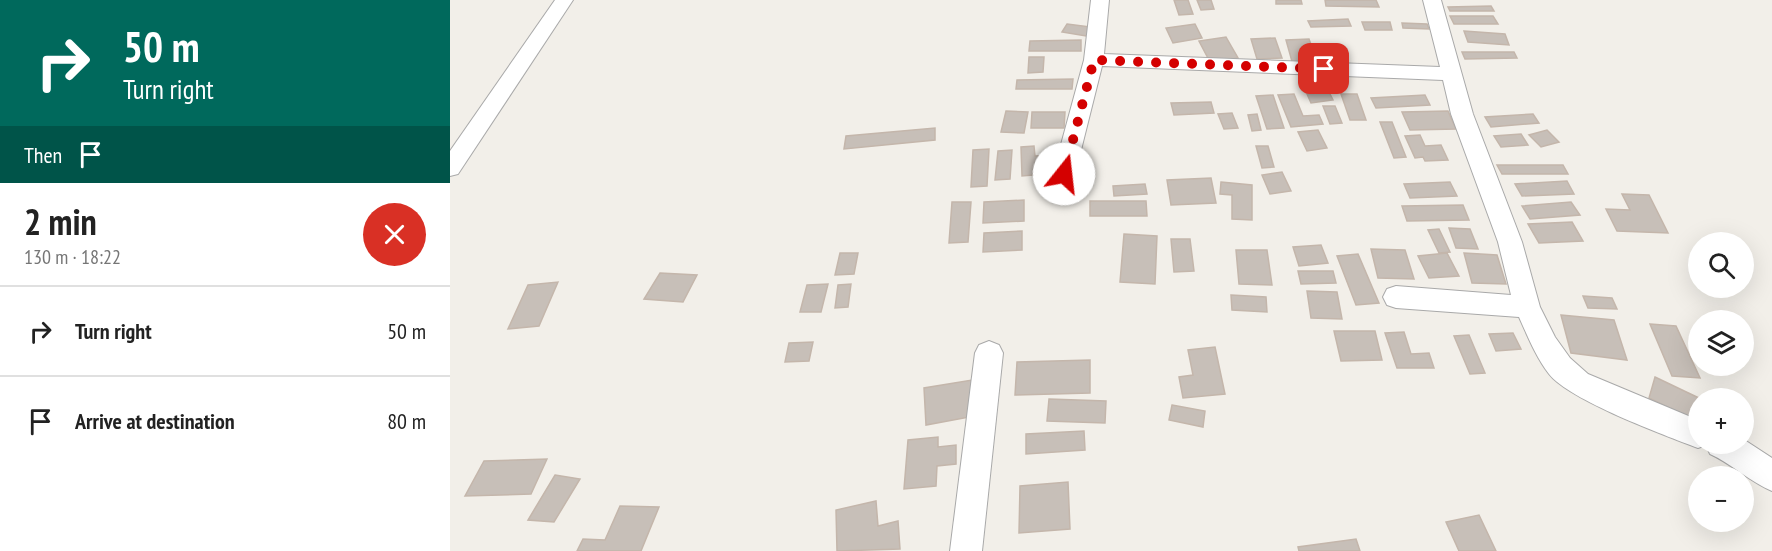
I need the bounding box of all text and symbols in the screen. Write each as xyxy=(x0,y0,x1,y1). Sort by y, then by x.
text: 50 m xyxy=(123,19,200,74)
icon: right xyxy=(24,24,102,102)
pin xyxy=(1298,43,1349,94)
icon: arrive xyxy=(1307,52,1340,85)
text: Turn right xyxy=(123,72,214,106)
icon: arrive xyxy=(74,138,107,171)
text: Then xyxy=(24,141,62,169)
position arrow xyxy=(1032,142,1096,206)
text: 2 min xyxy=(24,198,97,245)
button: close xyxy=(363,203,426,266)
map controls xyxy=(1688,232,1754,532)
button: search xyxy=(1688,232,1754,298)
text: 130 m · 18:22 xyxy=(24,244,121,270)
button: layers xyxy=(1688,310,1754,376)
icon: right xyxy=(24,315,57,348)
text: Turn right xyxy=(75,317,152,345)
text: 50 m xyxy=(387,317,426,345)
button: + xyxy=(1688,388,1754,454)
icon: arrive xyxy=(24,405,57,438)
text: Arrive at destination xyxy=(75,407,235,435)
text: 80 m xyxy=(387,407,426,435)
button: − xyxy=(1688,466,1754,532)

